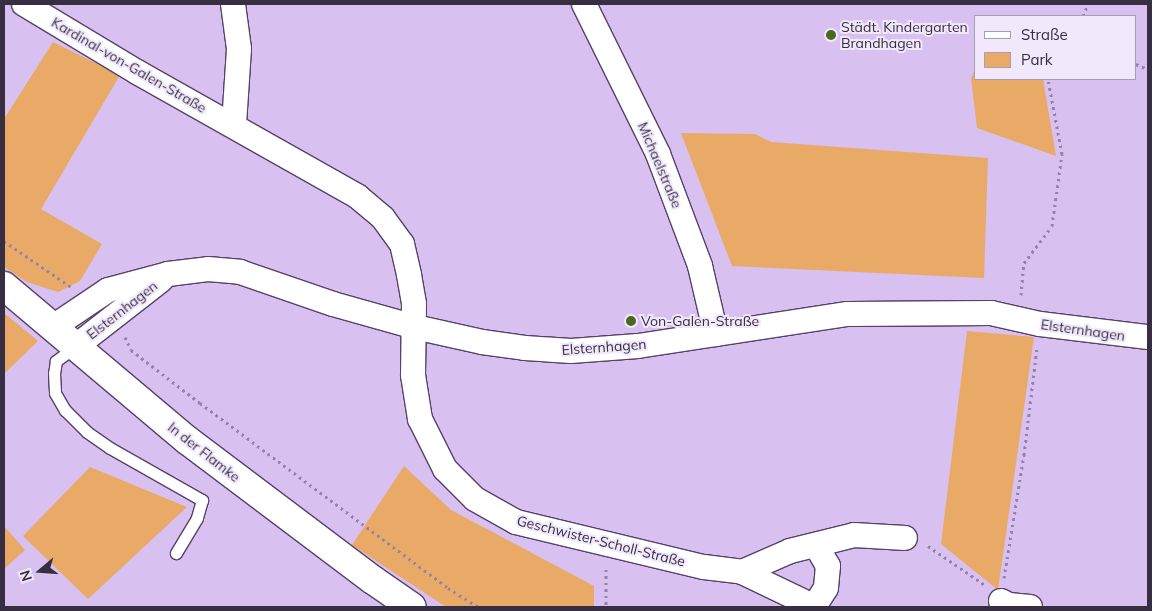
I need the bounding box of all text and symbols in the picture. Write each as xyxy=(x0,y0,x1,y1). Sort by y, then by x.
street label: Kardinal-von-Galen-Straße xyxy=(49,14,209,116)
legend xyxy=(974,15,1137,80)
place label: Städt. Kindergarten Brandhagen xyxy=(841,19,968,52)
text: Straße xyxy=(1021,25,1068,44)
marker: Städt. Kindergarten Brandhagen xyxy=(825,29,837,41)
text: Park xyxy=(1021,50,1053,69)
street label: Michaelstraße xyxy=(634,120,686,210)
street label: Elsternhagen xyxy=(83,277,161,343)
place label: Von-Galen-Straße xyxy=(641,313,759,329)
marker: Von-Galen-Straße xyxy=(625,315,637,327)
street label: Elsternhagen xyxy=(1040,316,1126,344)
street label: Elsternhagen xyxy=(561,336,647,358)
street label: In der Flamke xyxy=(165,419,243,485)
street label: Geschwister-Scholl-Straße xyxy=(515,512,687,570)
north arrow xyxy=(15,546,65,596)
text: N xyxy=(16,568,36,583)

